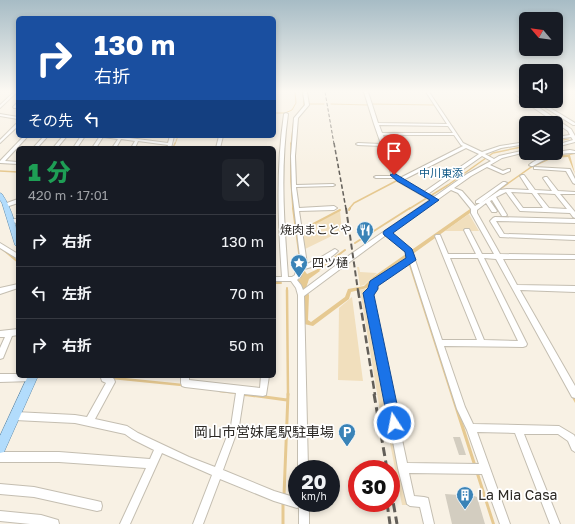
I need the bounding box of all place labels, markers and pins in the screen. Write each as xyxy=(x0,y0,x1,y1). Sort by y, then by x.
pin xyxy=(377,134,411,175)
restaurant icon: 焼肉まことや xyxy=(355,220,375,245)
place label: 焼肉まことや xyxy=(280,222,352,237)
place icon: 四ツ樋 xyxy=(289,253,309,278)
place label: 四ツ樋 xyxy=(312,255,348,270)
parking icon: 岡山市営妹尾駅駐車場 xyxy=(337,422,357,447)
place label: 岡山市営妹尾駅駐車場 xyxy=(194,423,334,440)
building icon: La Mia Casa xyxy=(455,485,475,510)
place label: La Mia Casa xyxy=(478,486,558,503)

